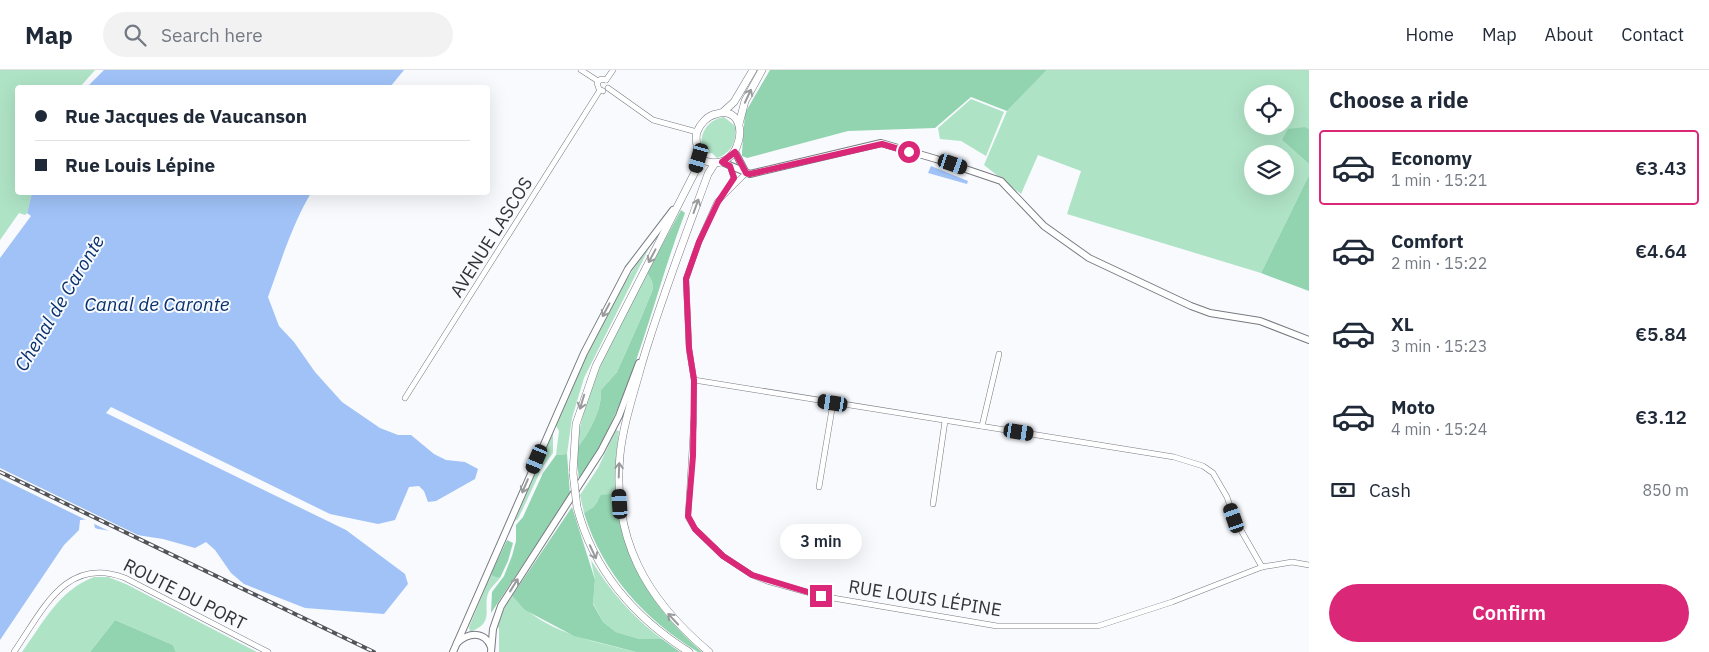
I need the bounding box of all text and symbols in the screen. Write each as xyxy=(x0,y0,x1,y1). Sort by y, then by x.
search box xyxy=(103,12,453,57)
text: Map xyxy=(25,19,73,51)
icon: search xyxy=(121,21,149,49)
text: Search here xyxy=(161,23,263,47)
text: Home xyxy=(1406,23,1454,46)
text: Map xyxy=(1482,23,1517,46)
text: About xyxy=(1545,23,1593,46)
text: Contact xyxy=(1621,23,1684,46)
map controls xyxy=(1244,85,1294,195)
button: locate xyxy=(1244,85,1294,135)
text: Choose a ride xyxy=(1329,85,1469,114)
one-way arrow xyxy=(743,89,753,104)
text: Rue Jacques de Vaucanson xyxy=(65,104,307,128)
route start xyxy=(898,141,920,163)
car xyxy=(687,142,710,174)
button: layers xyxy=(1244,145,1294,195)
icon: car xyxy=(1331,145,1376,190)
text: Economy xyxy=(1391,146,1472,170)
car xyxy=(936,152,969,176)
text: Rue Louis Lépine xyxy=(65,153,215,177)
text: €3.43 xyxy=(1635,156,1687,180)
text: 1 min · 15:21 xyxy=(1391,170,1487,190)
street label: AVENUE LASCOS xyxy=(445,173,537,301)
one-way arrow xyxy=(692,198,701,214)
icon: car xyxy=(1331,228,1376,273)
text: Comfort xyxy=(1391,229,1464,253)
water label: Chenal de Caronte xyxy=(9,230,109,375)
text: €4.64 xyxy=(1635,239,1687,263)
one-way arrow xyxy=(647,248,656,263)
text: 2 min · 15:22 xyxy=(1391,253,1487,273)
water label: Canal de Caronte xyxy=(85,292,230,316)
one-way arrow xyxy=(601,302,611,317)
icon: car xyxy=(1331,311,1376,356)
text: XL xyxy=(1391,312,1414,336)
text: €5.84 xyxy=(1635,322,1687,346)
text: 3 min · 15:23 xyxy=(1391,336,1487,356)
car xyxy=(817,393,848,413)
one-way arrow xyxy=(577,394,586,410)
icon: car xyxy=(1331,394,1376,439)
text: Moto xyxy=(1391,395,1435,419)
text: €3.12 xyxy=(1635,405,1687,429)
text: 4 min · 15:24 xyxy=(1391,419,1487,439)
car xyxy=(1003,422,1034,442)
car xyxy=(524,442,549,476)
one-way arrow xyxy=(614,462,624,478)
icon: cash xyxy=(1329,476,1357,504)
one-way arrow xyxy=(520,478,530,493)
text: Cash xyxy=(1369,478,1411,502)
text: 850 m xyxy=(1642,480,1689,500)
car xyxy=(611,489,628,519)
car xyxy=(1222,501,1245,535)
callout: 3 min xyxy=(780,524,862,558)
text: 3 min xyxy=(800,531,842,551)
one-way arrow xyxy=(589,545,599,560)
street label: ROUTE DU PORT xyxy=(120,553,250,635)
street label: RUE LOUIS LÉPINE xyxy=(847,575,1003,621)
one-way arrow xyxy=(509,579,519,593)
button: Confirm xyxy=(1329,584,1689,642)
route end xyxy=(810,585,832,607)
one-way arrow xyxy=(667,613,679,625)

